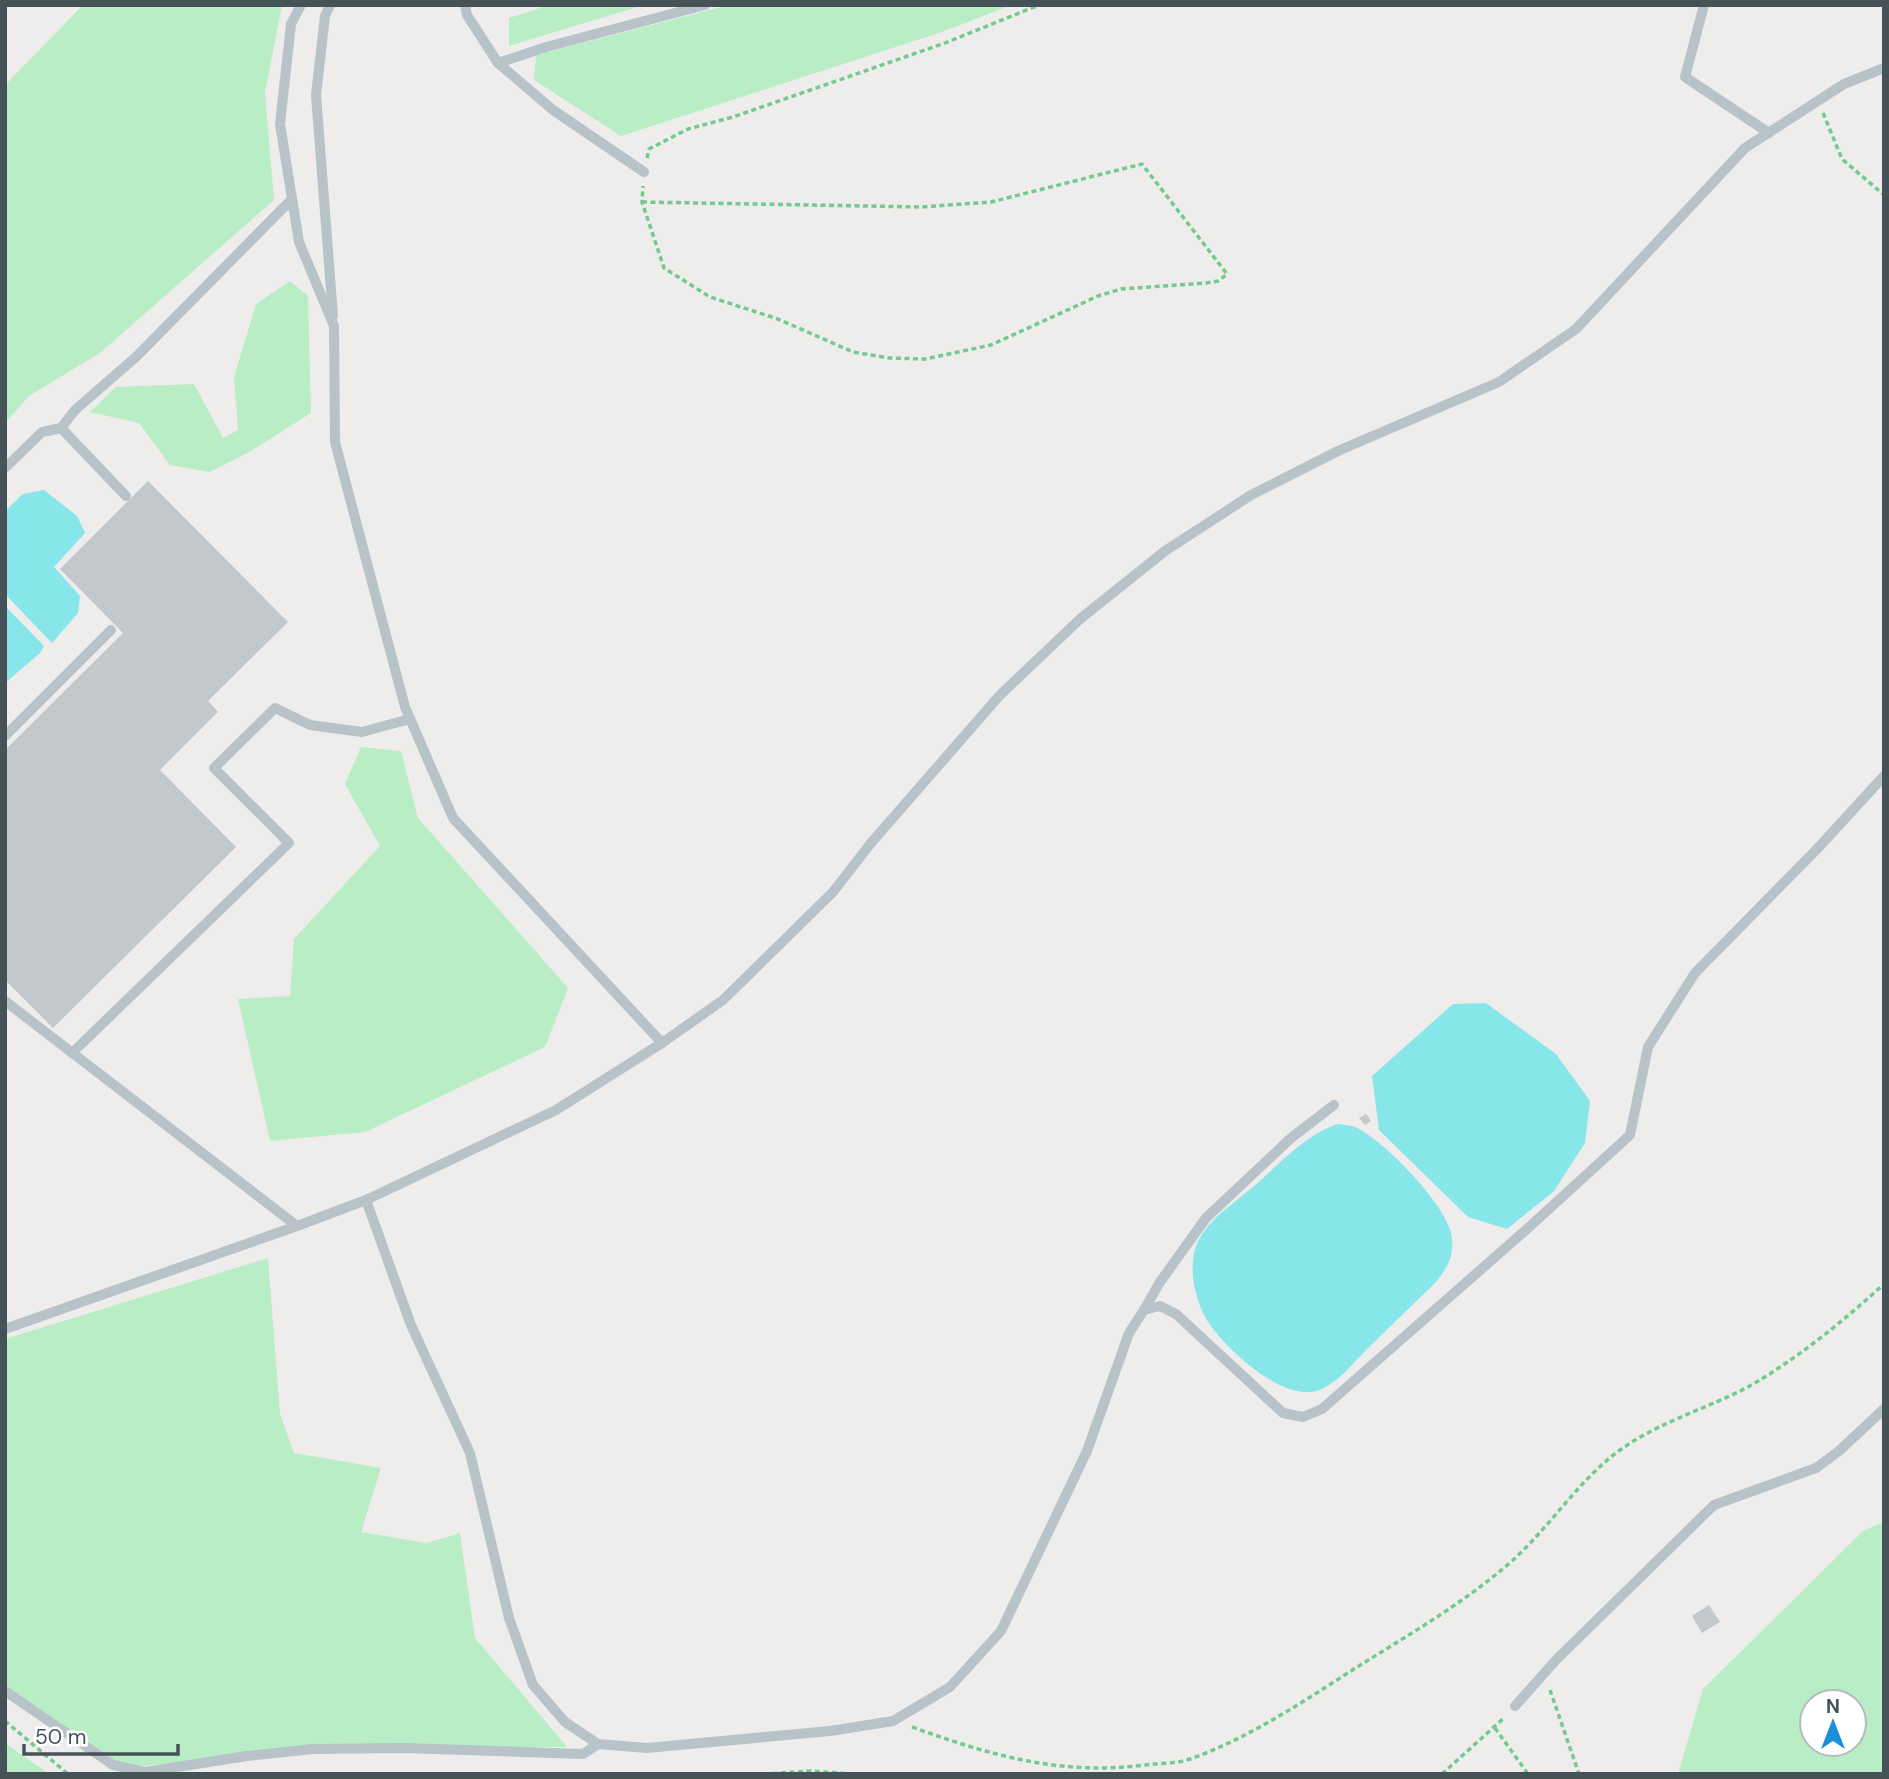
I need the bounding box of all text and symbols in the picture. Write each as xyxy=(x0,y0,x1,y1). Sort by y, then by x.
north arrow xyxy=(1798,1688,1868,1758)
text: N xyxy=(1826,1694,1840,1719)
scale bar xyxy=(24,1712,178,1756)
text: 50 m xyxy=(35,1723,86,1751)

